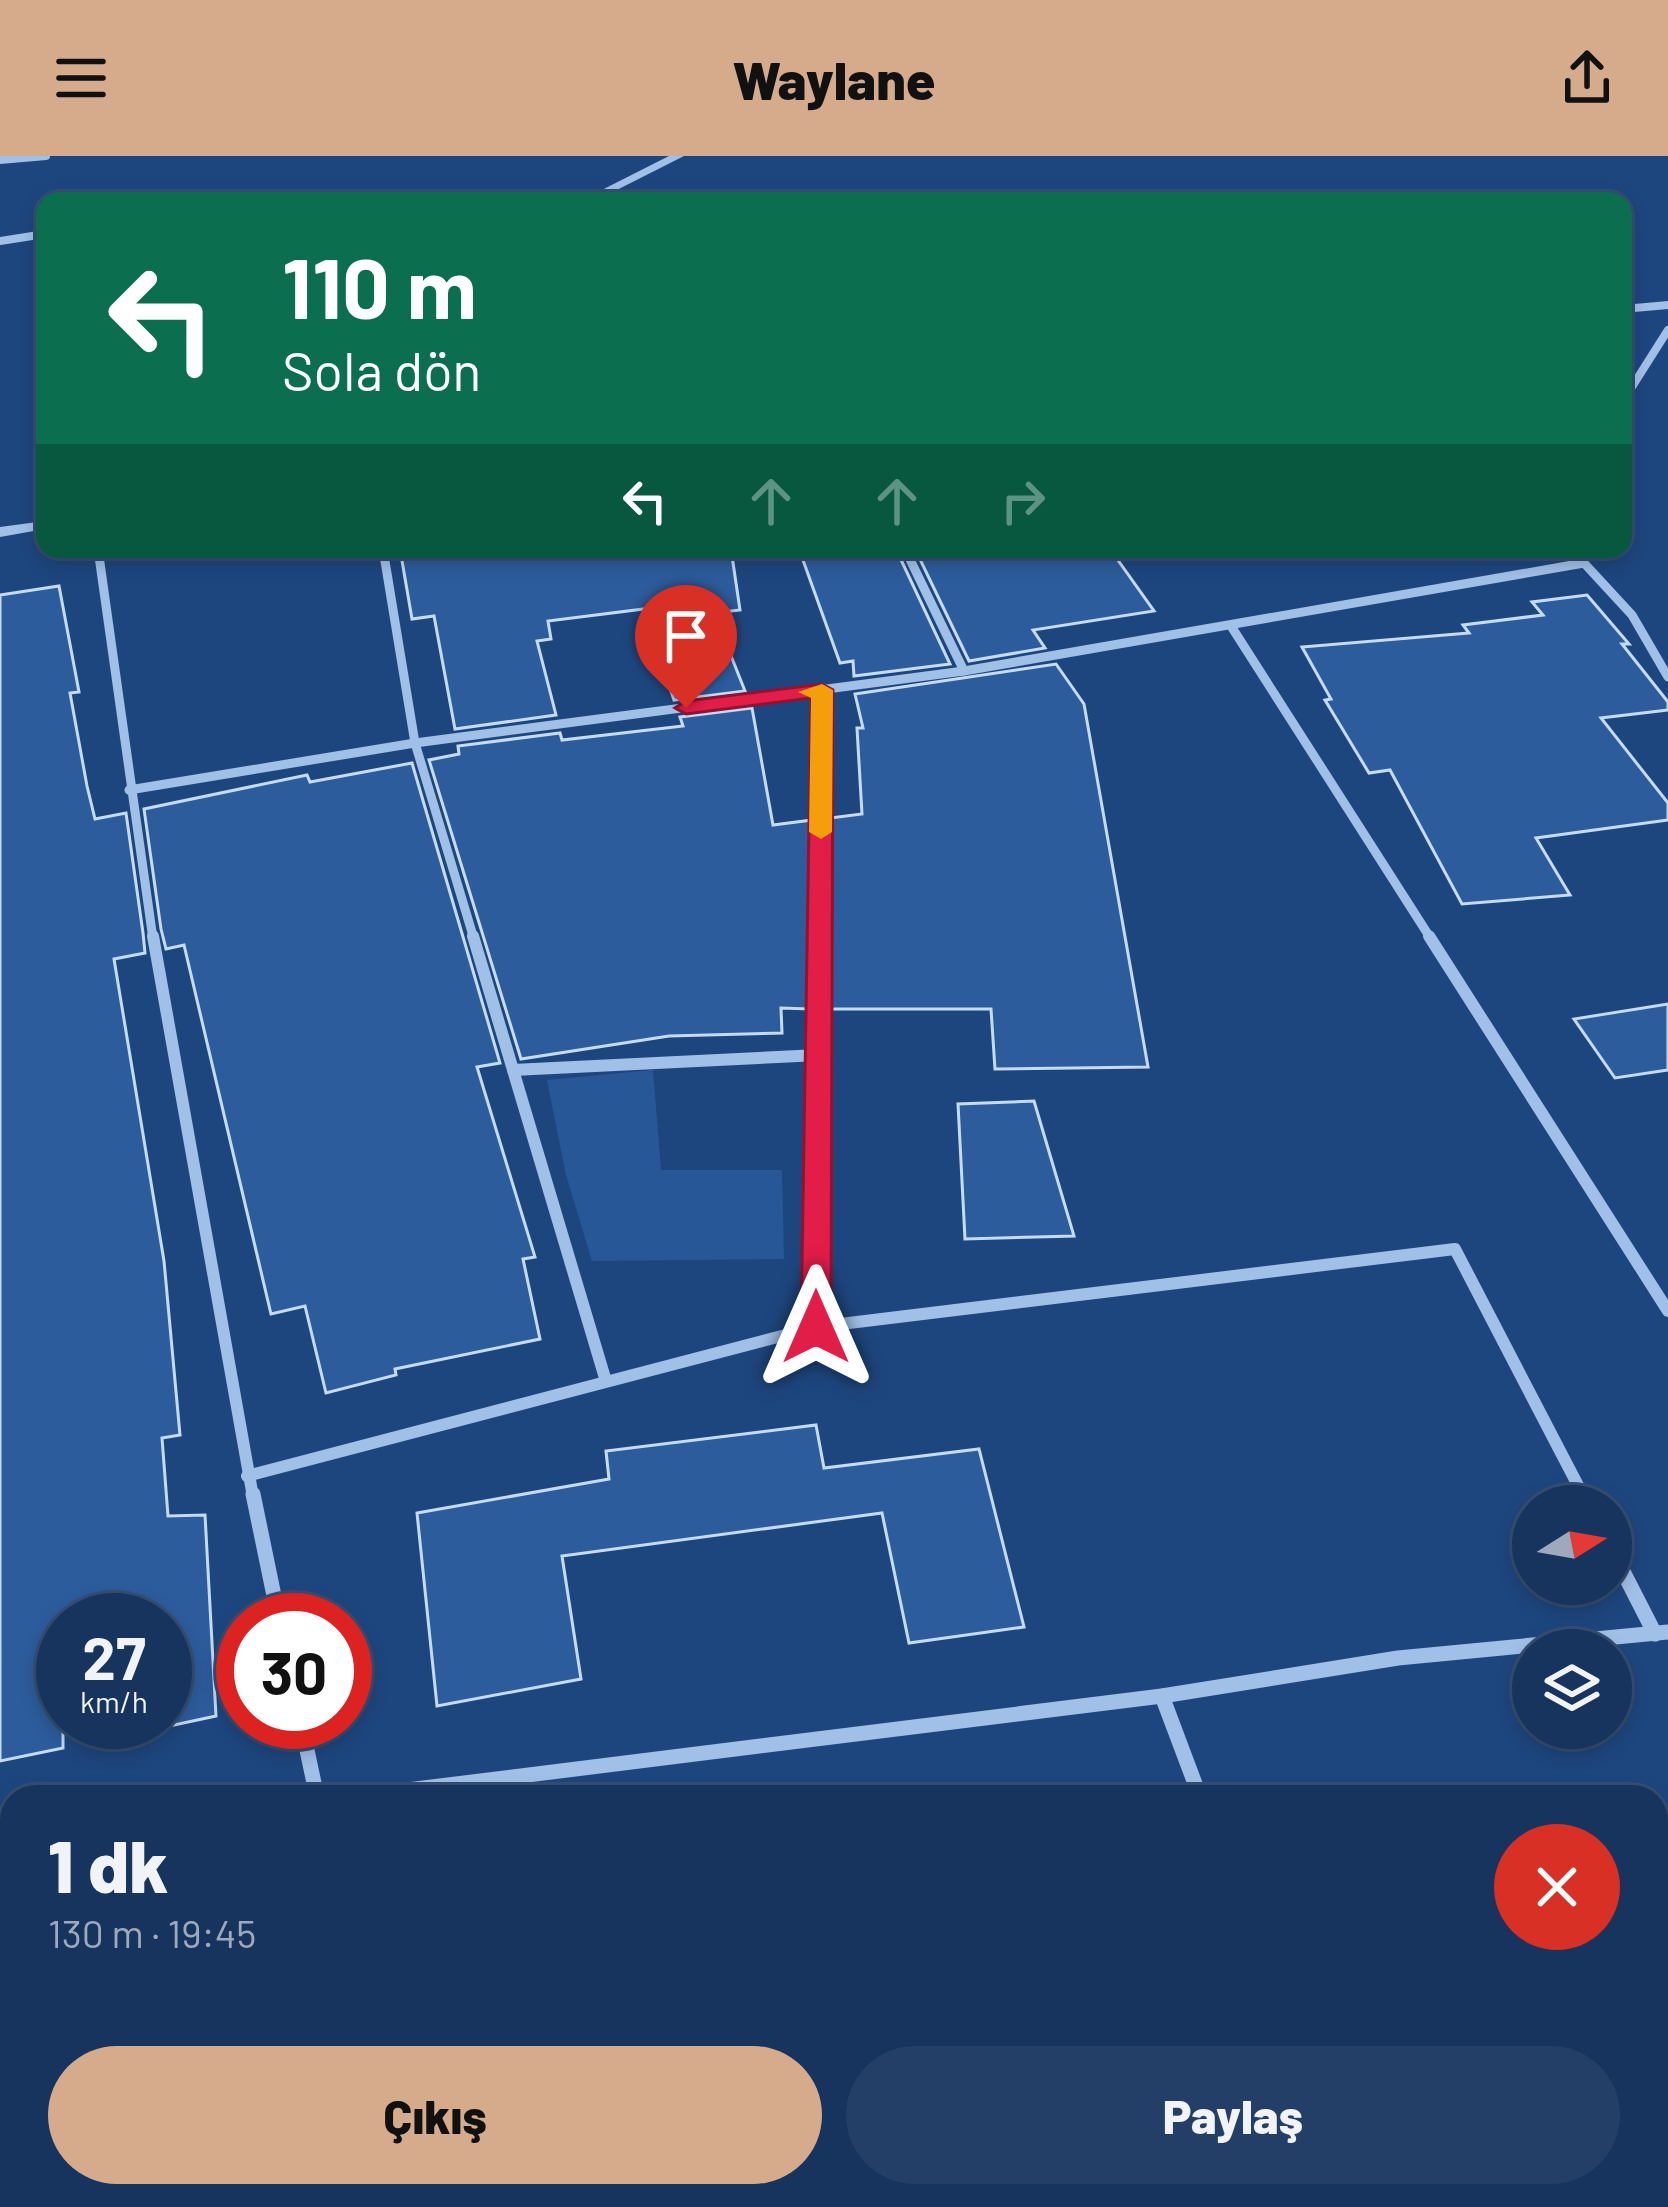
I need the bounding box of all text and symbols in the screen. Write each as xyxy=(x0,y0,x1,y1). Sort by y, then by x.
icon: menu xyxy=(48,45,114,111)
icon: share xyxy=(1554,45,1620,111)
text: Waylane xyxy=(733,46,936,111)
text: 110 m xyxy=(282,235,477,336)
icon: left xyxy=(84,240,240,396)
text: Sola dön xyxy=(282,337,481,402)
icon: left xyxy=(612,468,678,534)
icon: ahead xyxy=(738,468,804,534)
icon: ahead xyxy=(864,468,930,534)
icon: right xyxy=(990,468,1056,534)
pin xyxy=(635,585,737,708)
icon: arrive xyxy=(653,603,719,669)
position arrow xyxy=(753,1264,879,1390)
north arrow xyxy=(1512,1485,1632,1605)
map controls xyxy=(1512,1485,1632,1749)
speed limit sign: 30 xyxy=(216,1593,372,1749)
text: 27 xyxy=(82,1620,146,1692)
button: layers xyxy=(1512,1629,1632,1749)
text: km/h xyxy=(80,1683,148,1719)
text: 1 dk xyxy=(48,1821,168,1907)
button: close xyxy=(1494,1824,1620,1950)
text: 130 m · 19:45 xyxy=(48,1909,256,1956)
button: Çıkış xyxy=(48,2046,822,2184)
button: Paylaş xyxy=(846,2046,1620,2184)

